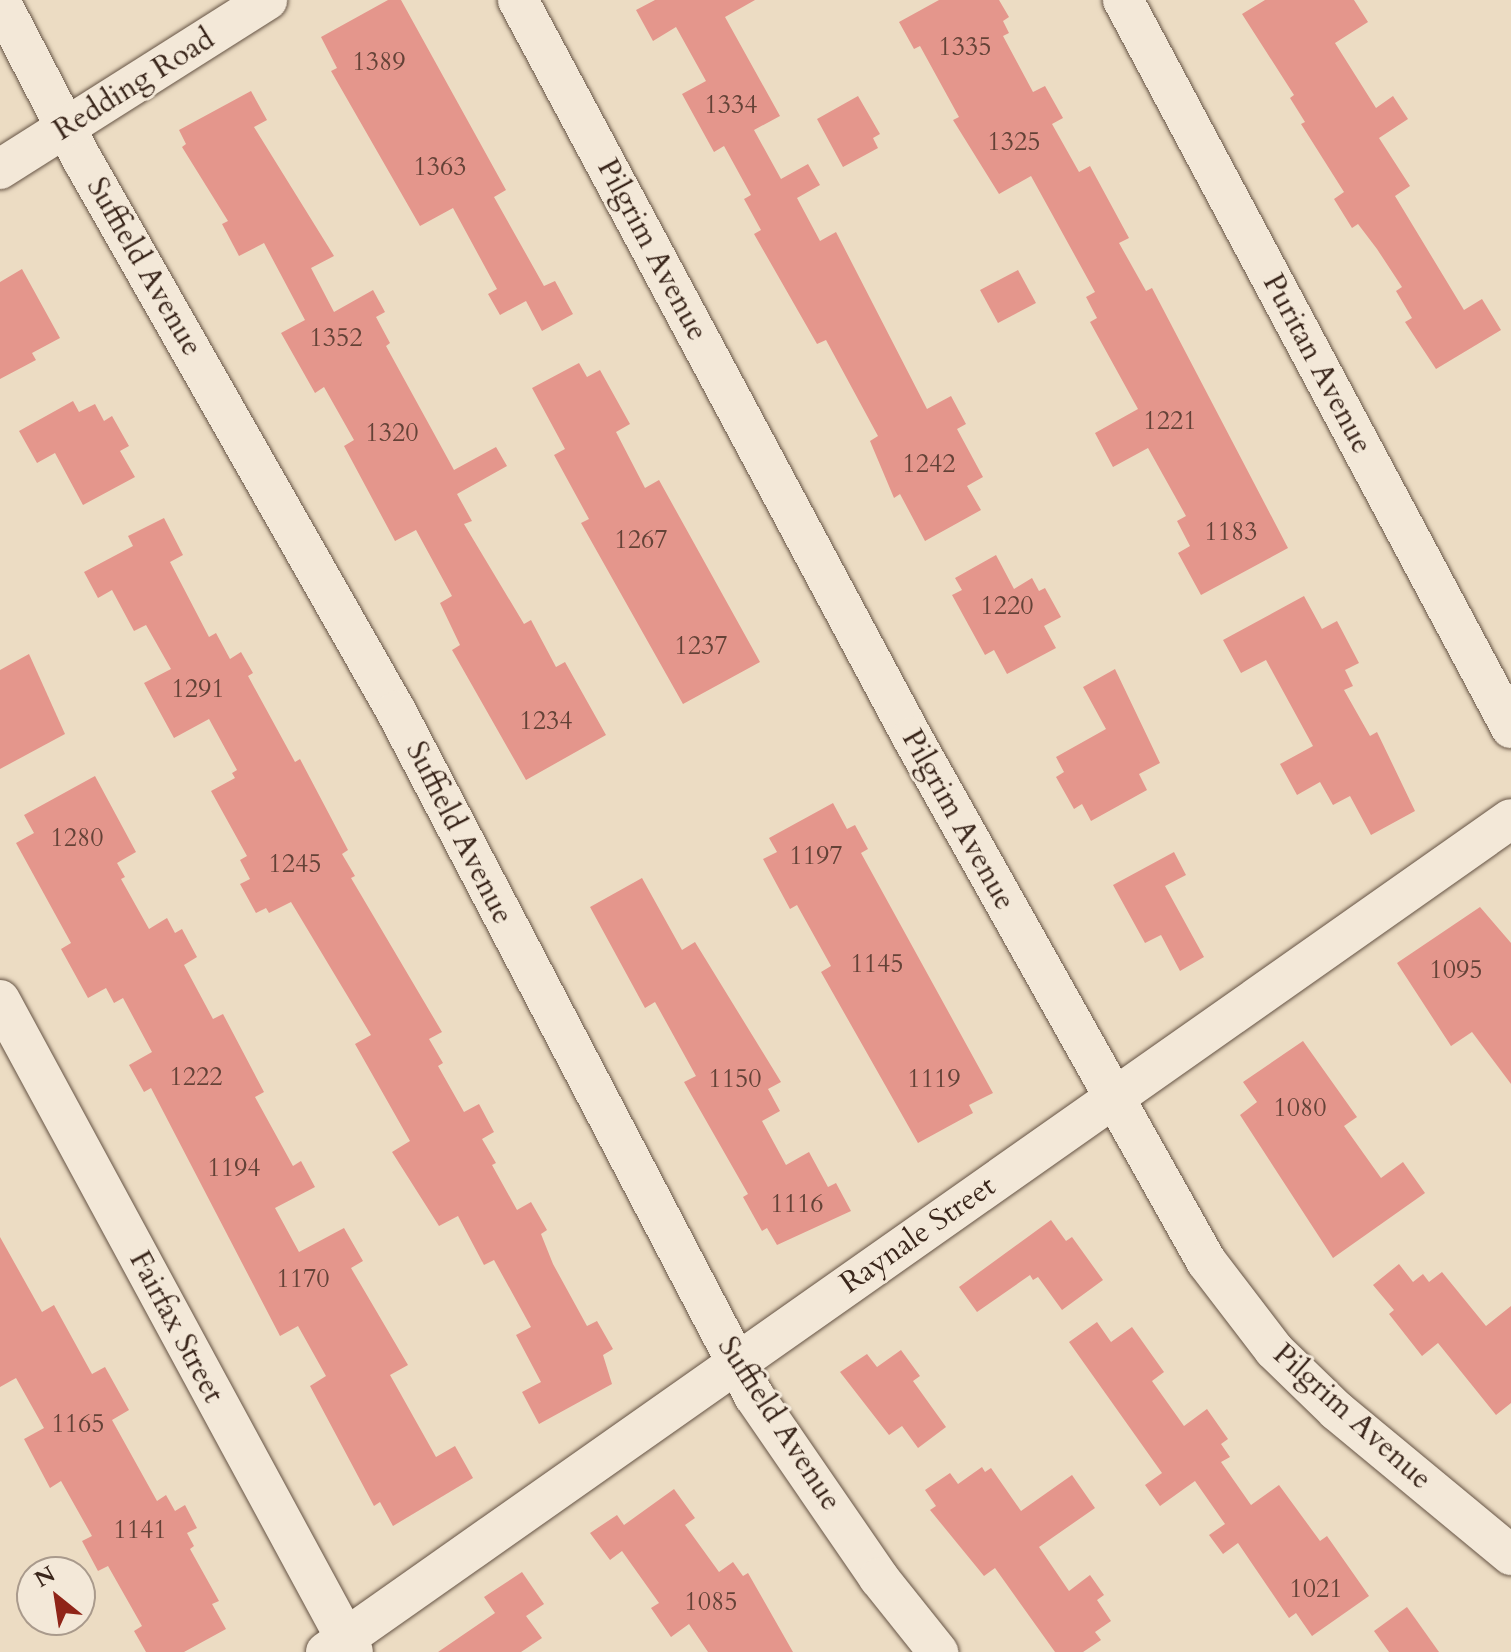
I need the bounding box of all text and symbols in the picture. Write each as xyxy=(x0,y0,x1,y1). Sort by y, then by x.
street label: Redding Road xyxy=(47,21,221,149)
house number: 1335 xyxy=(938,31,992,63)
house number: 1389 xyxy=(352,46,406,78)
house number: 1334 xyxy=(704,89,758,121)
house number: 1325 xyxy=(987,126,1041,158)
house number: 1363 xyxy=(413,151,467,183)
street label: Pilgrim Avenue xyxy=(589,153,715,347)
street label: Suffield Avenue xyxy=(78,171,210,363)
street label: Puritan Avenue xyxy=(1255,268,1379,460)
house number: 1352 xyxy=(309,322,363,354)
house number: 1221 xyxy=(1143,405,1197,437)
house number: 1320 xyxy=(365,417,419,449)
house number: 1242 xyxy=(902,448,956,480)
house number: 1183 xyxy=(1204,516,1258,548)
house number: 1267 xyxy=(614,524,668,556)
house number: 1220 xyxy=(980,590,1034,622)
house number: 1237 xyxy=(674,630,728,662)
house number: 1291 xyxy=(171,673,225,705)
house number: 1234 xyxy=(519,705,573,737)
street label: Pilgrim Avenue xyxy=(894,723,1022,917)
street label: Suffield Avenue xyxy=(398,736,520,930)
house number: 1280 xyxy=(50,822,104,854)
house number: 1197 xyxy=(789,840,843,872)
house number: 1245 xyxy=(268,848,322,880)
house number: 1145 xyxy=(850,948,904,980)
house number: 1095 xyxy=(1429,954,1483,986)
house number: 1222 xyxy=(169,1061,223,1093)
house number: 1150 xyxy=(708,1063,762,1095)
house number: 1119 xyxy=(907,1063,961,1095)
house number: 1080 xyxy=(1273,1092,1327,1124)
house number: 1194 xyxy=(207,1152,261,1184)
street label: Raynale Street xyxy=(834,1168,1002,1302)
house number: 1116 xyxy=(770,1188,824,1220)
street label: Fairfax Street xyxy=(121,1245,231,1409)
house number: 1170 xyxy=(276,1263,330,1295)
street label: Suffield Avenue xyxy=(709,1330,849,1518)
street label: Pilgrim Avenue xyxy=(1265,1336,1439,1498)
house number: 1165 xyxy=(51,1408,105,1440)
house number: 1141 xyxy=(113,1514,167,1546)
north arrow xyxy=(16,1556,96,1636)
text: N xyxy=(29,1559,61,1595)
house number: 1021 xyxy=(1289,1573,1343,1605)
house number: 1085 xyxy=(684,1586,738,1618)

